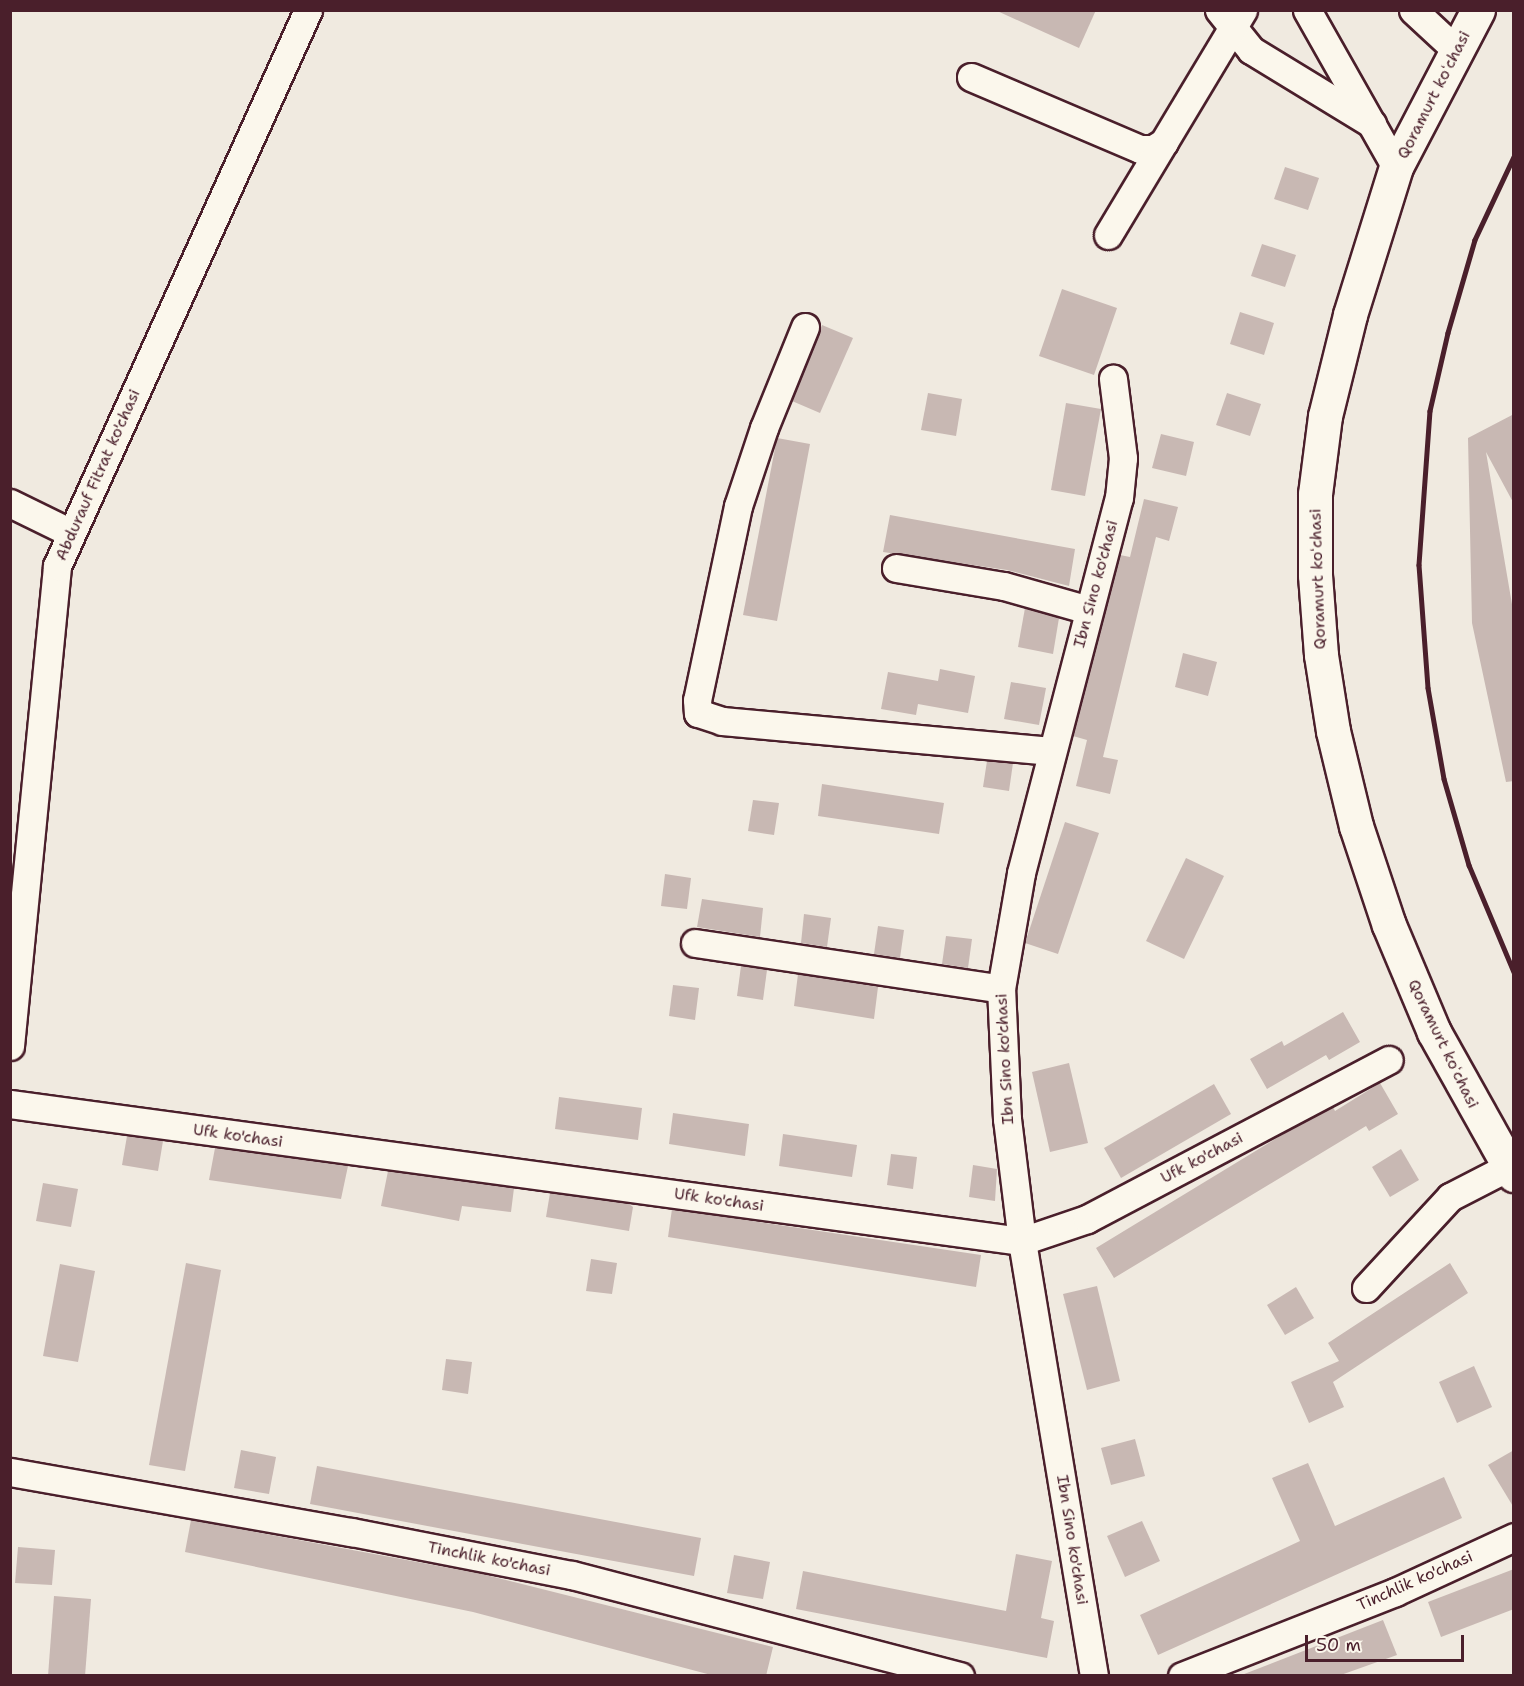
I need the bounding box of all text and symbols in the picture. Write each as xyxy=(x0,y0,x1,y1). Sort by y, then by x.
street label: Qoramurt koʻchasi xyxy=(1393,28,1475,162)
street label: Abdurauf Fitrat ko'chasi xyxy=(52,386,144,564)
street label: Qoramurt koʻchasi xyxy=(1306,508,1330,650)
street label: Ibn Sino ko'chasi xyxy=(1070,518,1122,650)
street label: Qoramurt koʻchasi xyxy=(1403,976,1483,1112)
street label: Ibn Sino ko'chasi xyxy=(992,993,1018,1125)
street label: Ufk ko'chasi xyxy=(192,1120,284,1152)
street label: Ufk ko'chasi xyxy=(1157,1128,1247,1188)
street label: Ufk ko'chasi xyxy=(673,1184,765,1216)
street label: Ibn Sino ko'chasi xyxy=(1052,1474,1092,1606)
street label: Tinchlik ko'chasi xyxy=(426,1538,552,1580)
street label: Tinchlik ko'chasi xyxy=(1354,1547,1476,1615)
scale bar xyxy=(1308,1623,1467,1661)
text: 50 m xyxy=(1316,1633,1361,1657)

